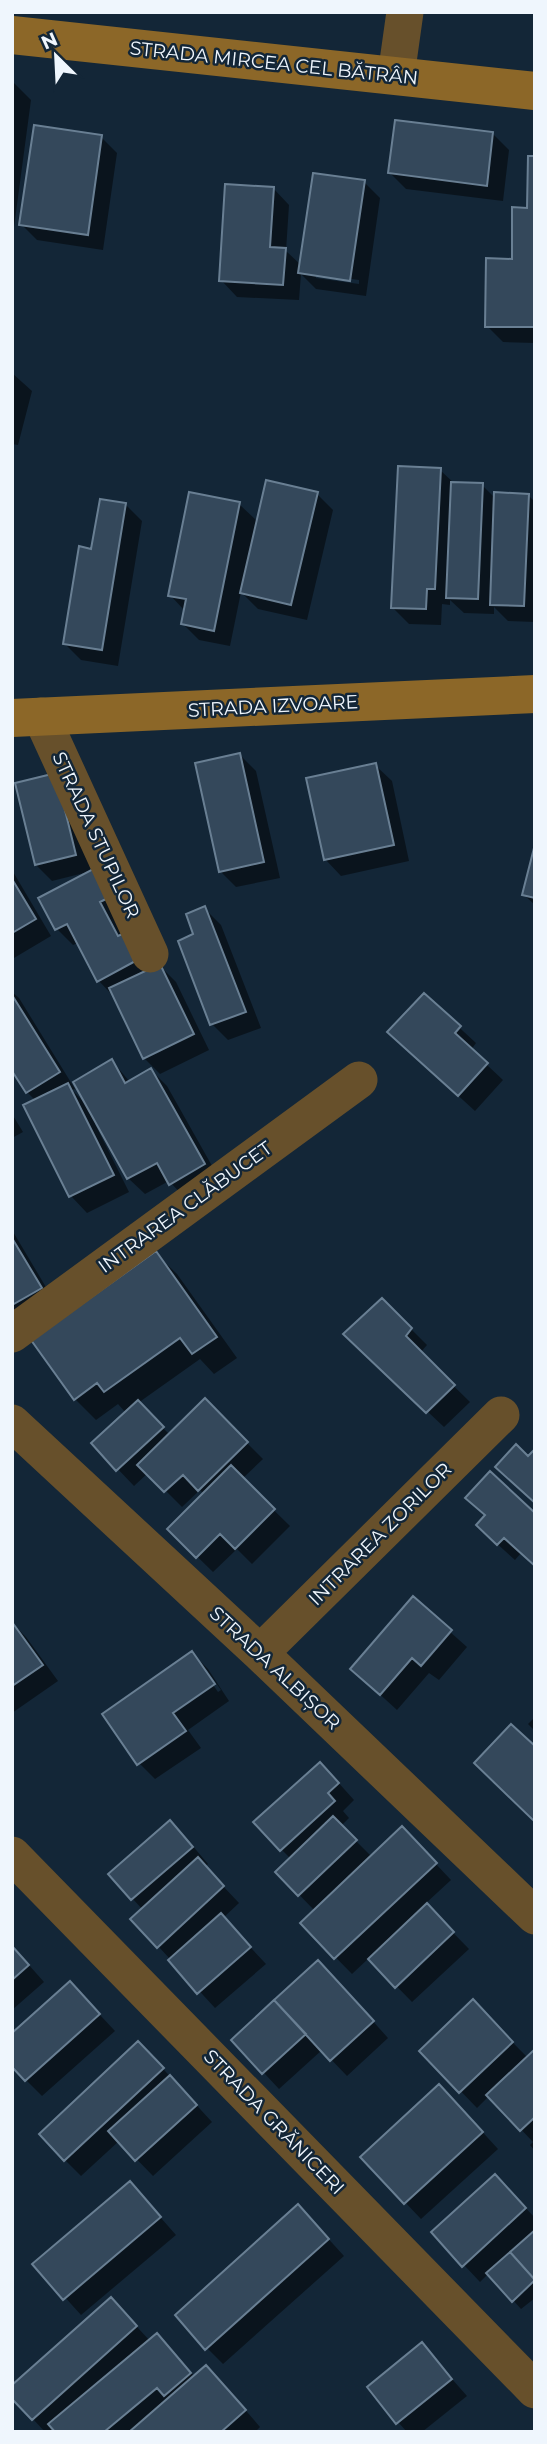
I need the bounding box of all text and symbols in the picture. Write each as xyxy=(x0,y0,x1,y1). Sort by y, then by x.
north arrow xyxy=(21,21,91,91)
text: N xyxy=(38,27,61,55)
street label: STRADA MIRCEA CEL BĂTRÂN xyxy=(129,36,419,90)
street label: STRADA IZVOARE xyxy=(187,690,359,722)
street label: STRADA STUPILOR xyxy=(47,748,145,922)
street label: INTRAREA CLĂBUCET xyxy=(94,1136,276,1278)
street label: INTRAREA ZORILOR xyxy=(304,1458,456,1610)
street label: STRADA ALBIȘOR xyxy=(204,1602,345,1735)
street label: STRADA GRĂNICERI xyxy=(199,2045,349,2199)

